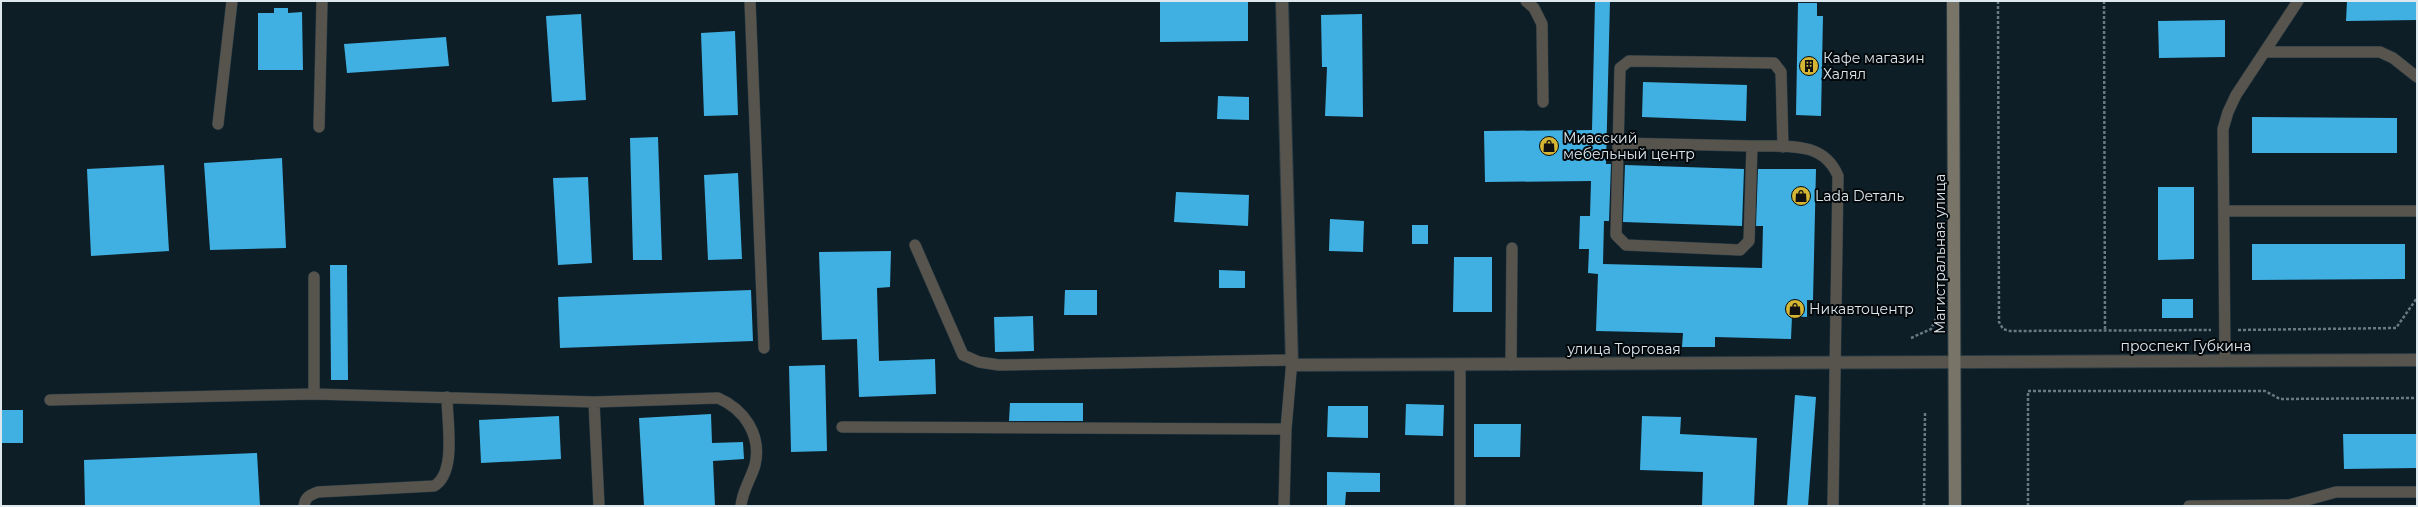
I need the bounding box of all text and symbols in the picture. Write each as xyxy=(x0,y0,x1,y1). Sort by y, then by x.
place label: Кафе магазин Халял xyxy=(1823,49,1925,83)
building icon: Кафе магазин Халял xyxy=(1798,55,1820,77)
place label: Миасский мебельный центр xyxy=(1563,129,1695,163)
shop icon: Миасский мебельный центр xyxy=(1538,135,1560,157)
street label: Магистральная улица xyxy=(1931,174,1949,334)
shop icon: Lada Dеталь xyxy=(1790,185,1812,207)
place label: Lada Dеталь xyxy=(1815,187,1904,205)
shop icon: Никавтоцентр xyxy=(1784,298,1806,320)
place label: Никавтоцентр xyxy=(1809,300,1914,318)
street label: проспект Губкина xyxy=(2121,337,2251,355)
street label: улица Торговая xyxy=(1566,340,1681,358)

